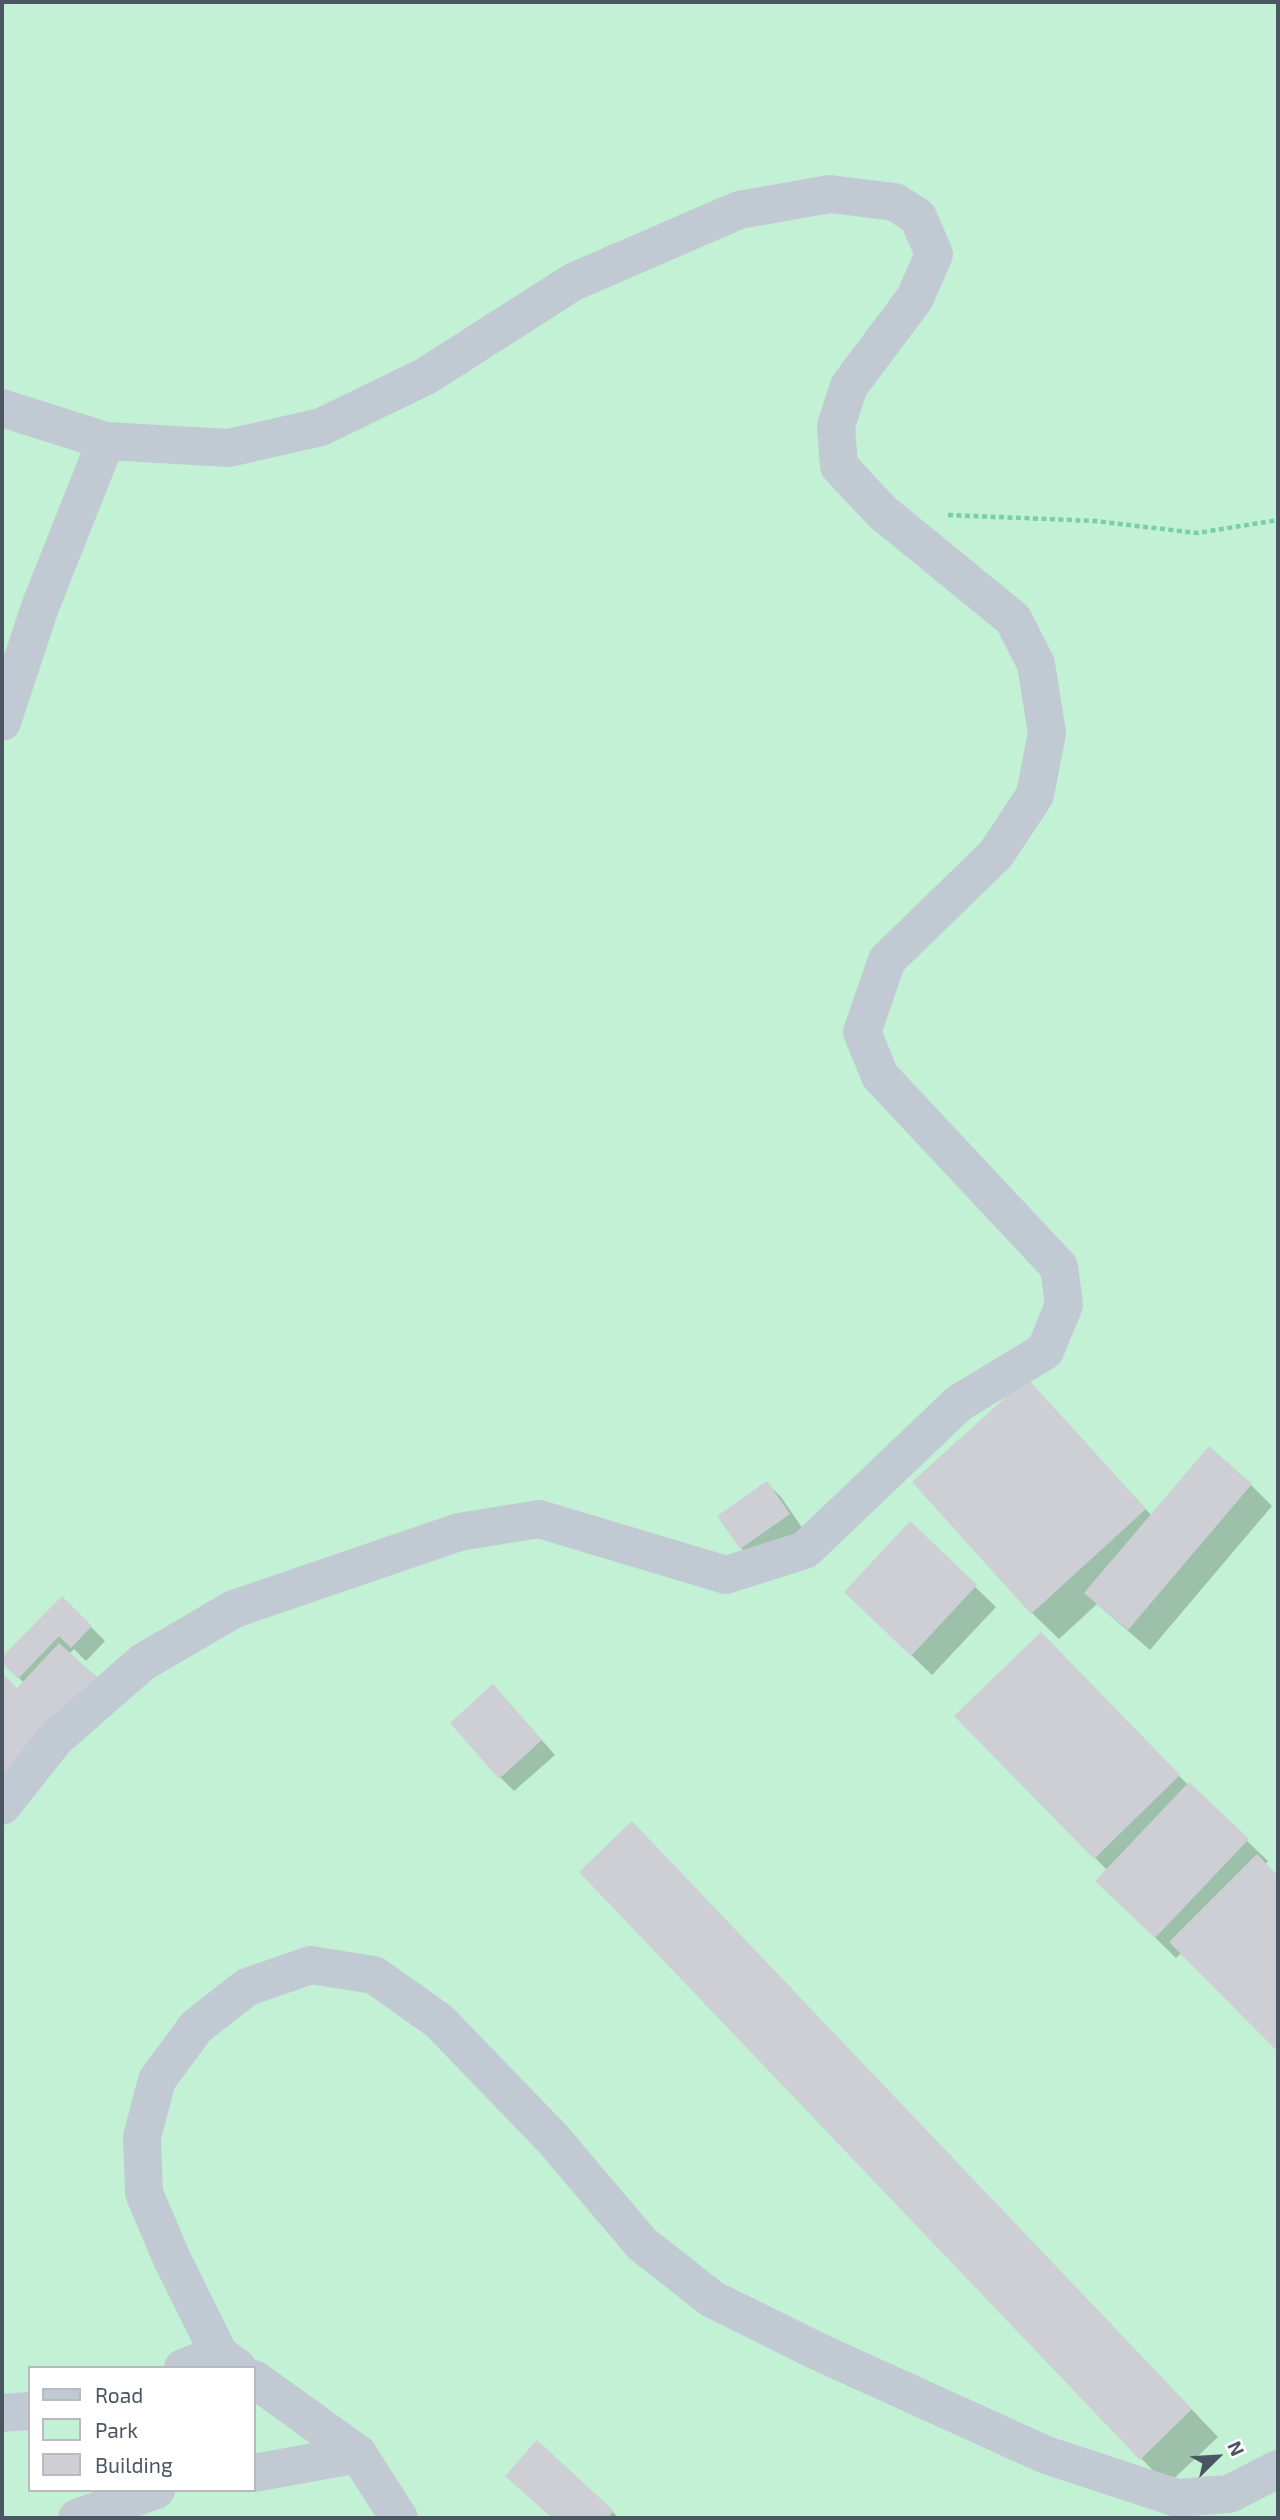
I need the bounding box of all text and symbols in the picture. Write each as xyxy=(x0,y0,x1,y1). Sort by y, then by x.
legend xyxy=(28,2366,256,2492)
text: Road xyxy=(95,2382,143,2407)
text: Park xyxy=(95,2417,138,2442)
north arrow xyxy=(1182,2422,1252,2492)
text: N xyxy=(1223,2437,1250,2459)
text: Building xyxy=(95,2452,173,2477)

